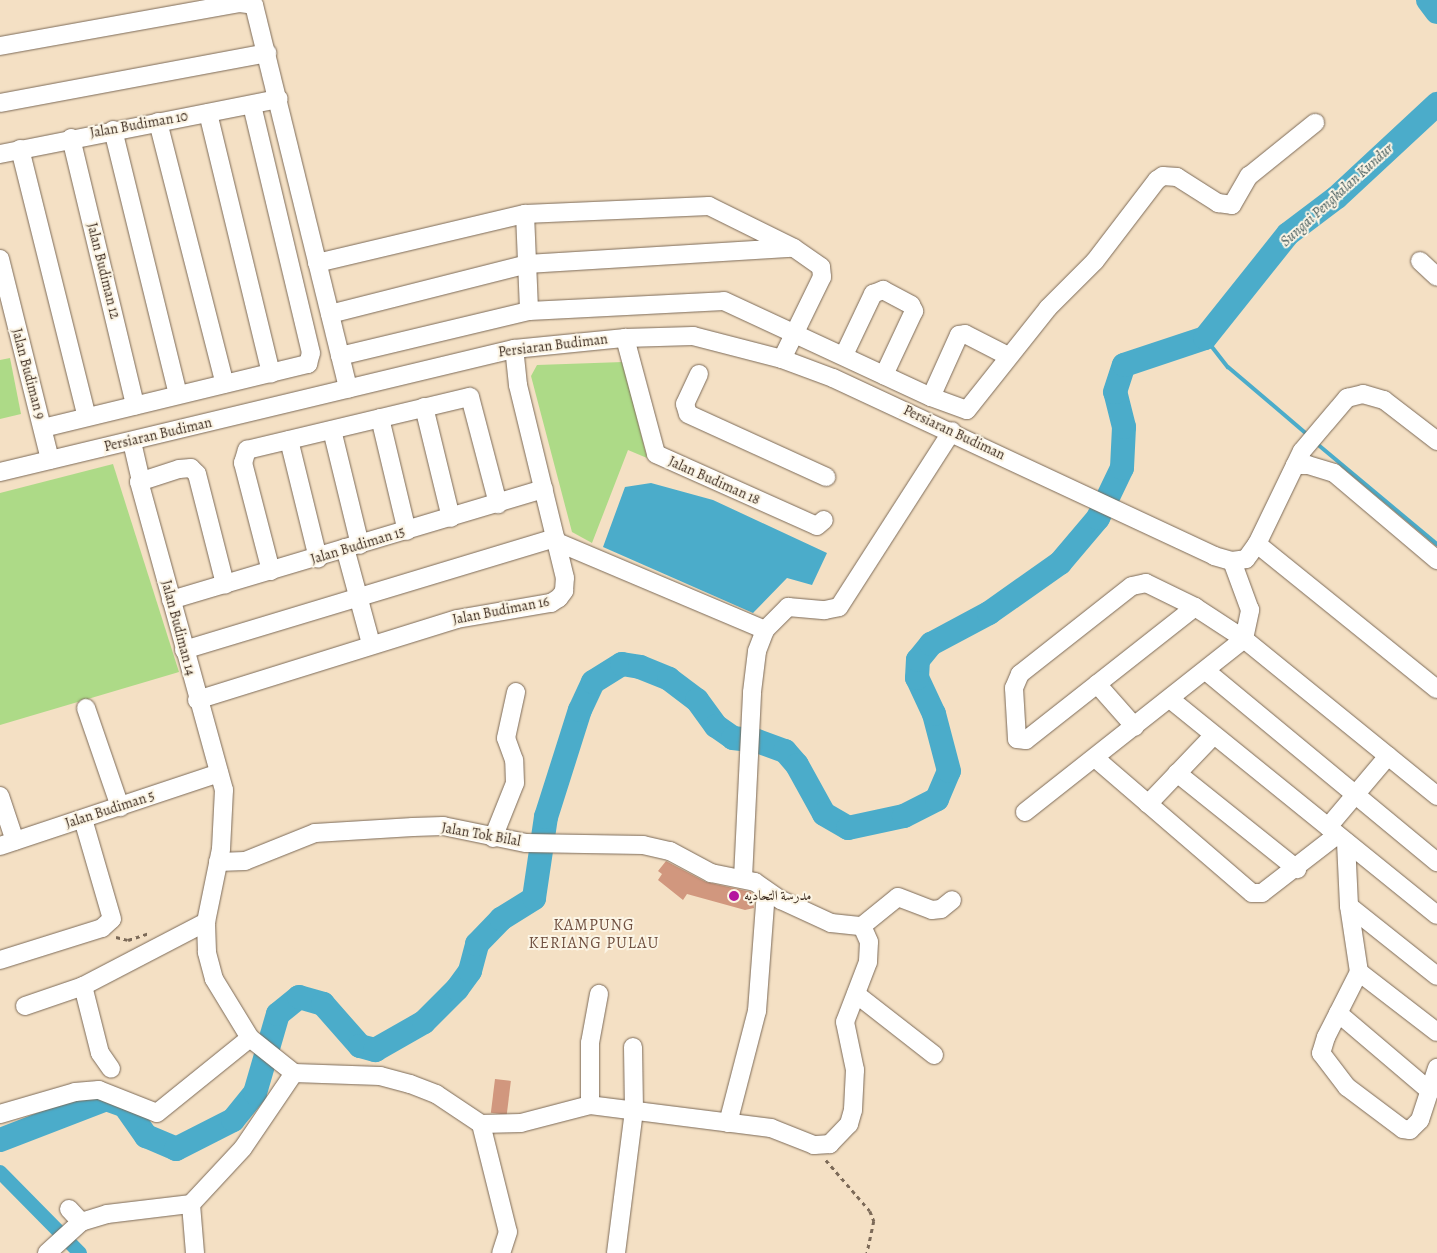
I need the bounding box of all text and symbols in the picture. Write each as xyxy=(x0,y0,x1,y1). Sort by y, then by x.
street label: Jalan Budiman 10 xyxy=(89,108,189,142)
water label: Sungai Pengkalan Kundur xyxy=(1277,139,1397,251)
street label: Jalan Budiman 12 xyxy=(83,221,123,321)
street label: Jalan Budiman 9 xyxy=(8,327,48,421)
street label: Persiaran Budiman xyxy=(497,331,609,361)
street label: Persiaran Budiman xyxy=(900,402,1008,464)
street label: Persiaran Budiman xyxy=(102,414,214,456)
street label: Jalan Budiman 18 xyxy=(666,453,762,509)
street label: Jalan Budiman 15 xyxy=(309,524,407,568)
street label: Jalan Budiman 14 xyxy=(157,578,199,678)
street label: Jalan Budiman 16 xyxy=(451,593,551,629)
street label: Jalan Budiman 5 xyxy=(63,788,157,832)
street label: Jalan Tok Bilal xyxy=(440,820,522,850)
place label: مدرسة التحاديه xyxy=(744,888,812,904)
marker: مدرسة التحاديه xyxy=(728,890,740,902)
district label: KAMPUNG KERIANG PULAU xyxy=(527,915,661,953)

